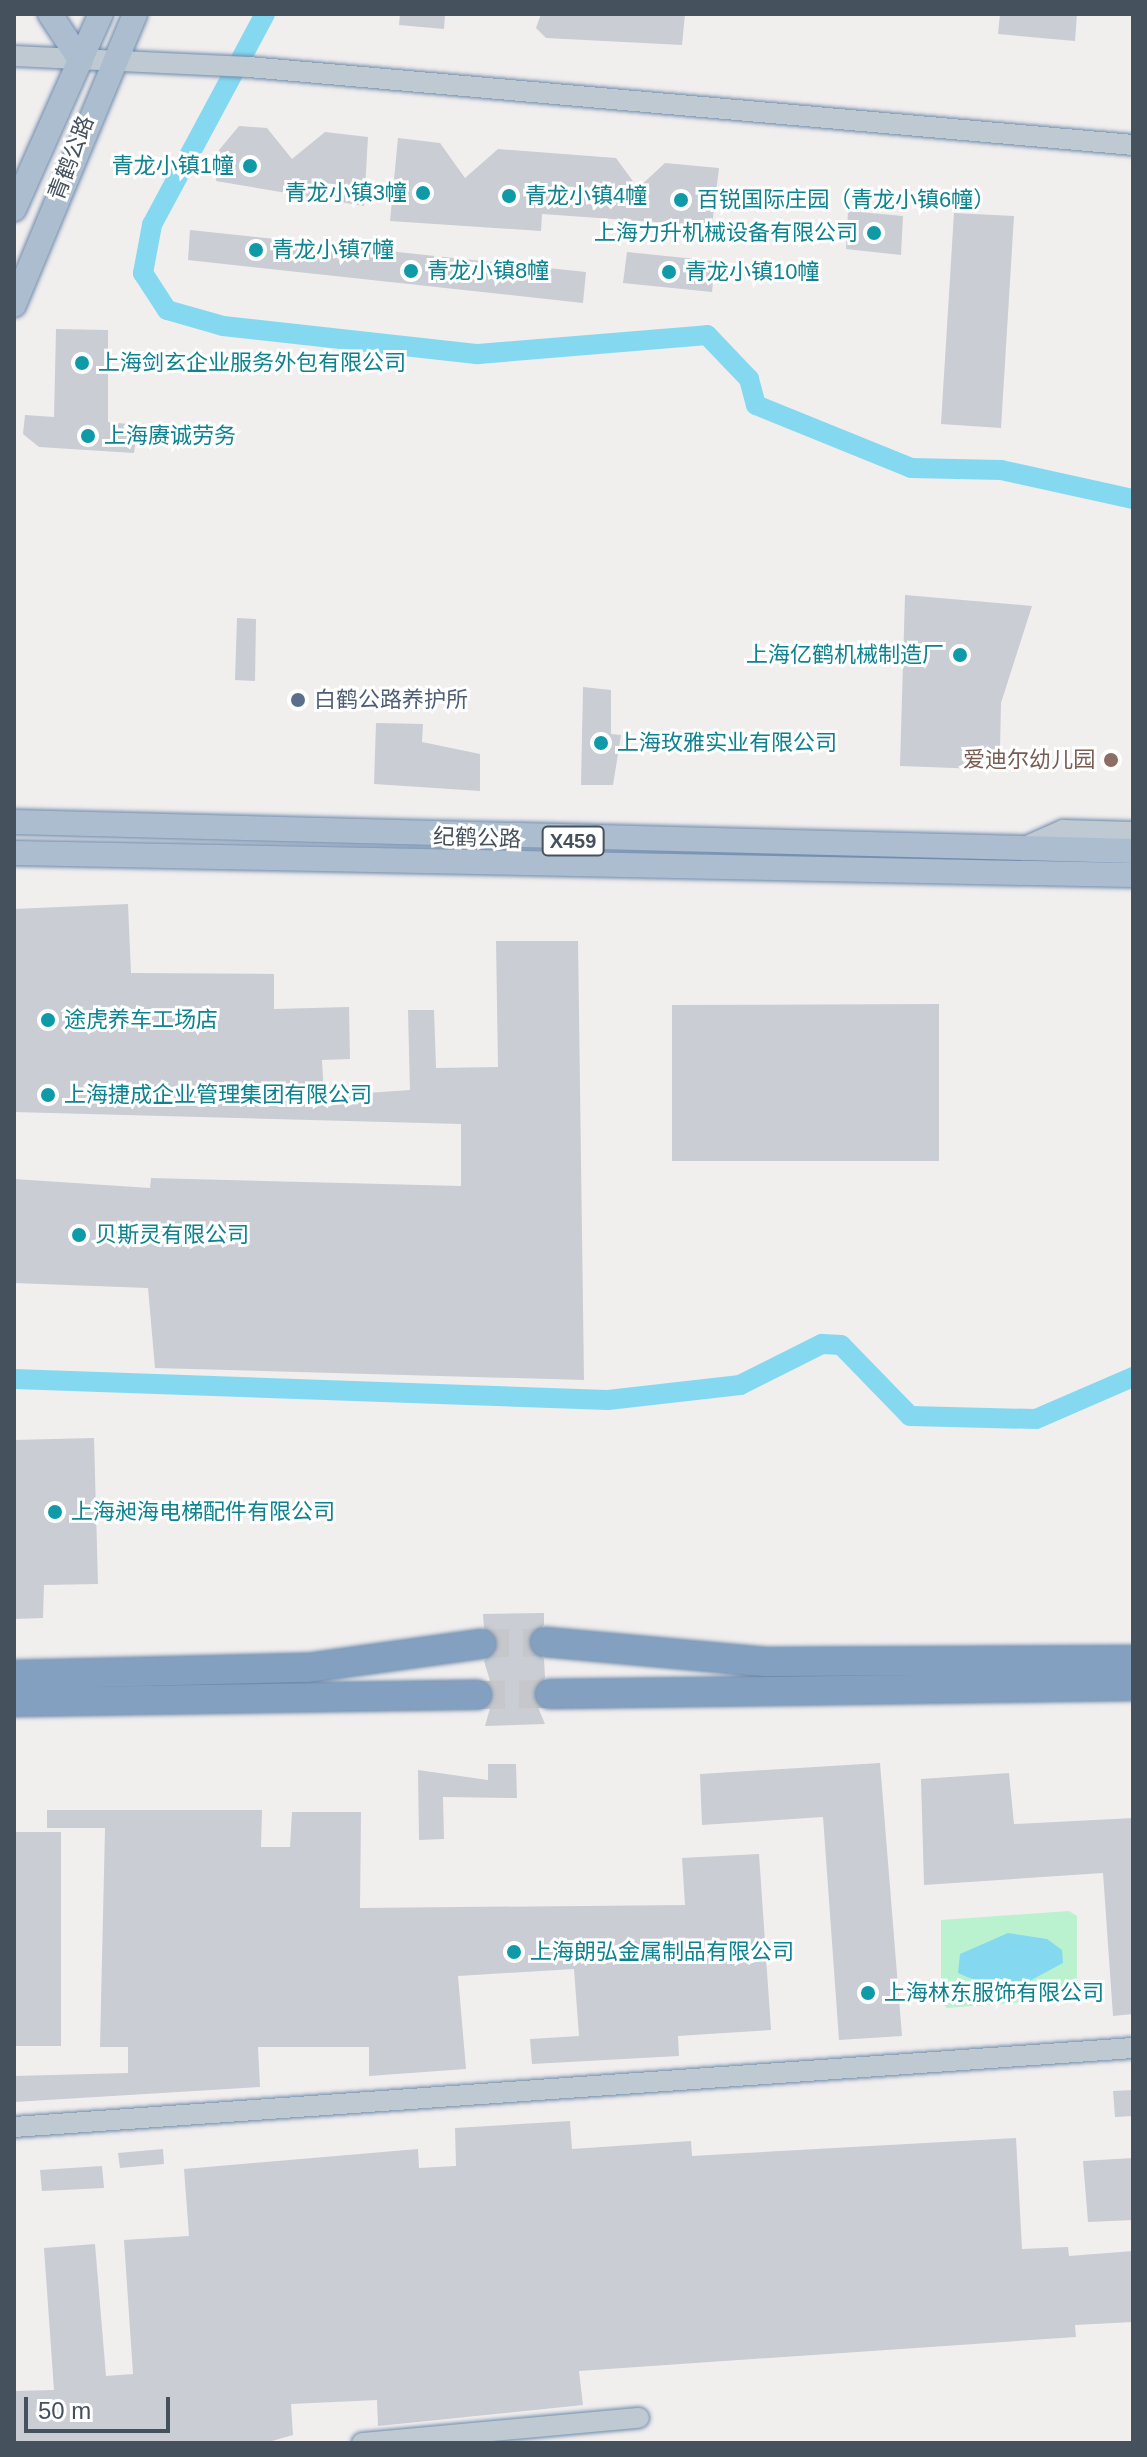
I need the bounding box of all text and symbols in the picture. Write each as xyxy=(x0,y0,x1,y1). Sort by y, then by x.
street label: 青鹤公路 xyxy=(43,112,99,204)
place label: 青龙小镇1幢 xyxy=(112,153,234,179)
marker: 青龙小镇1幢 xyxy=(241,157,259,175)
place label: 青龙小镇3幢 xyxy=(285,180,407,206)
place label: 青龙小镇4幢 xyxy=(525,183,647,209)
marker: 青龙小镇3幢 xyxy=(414,184,432,202)
marker: 青龙小镇4幢 xyxy=(500,187,518,205)
place label: 百锐国际庄园（青龙小镇6幢） xyxy=(697,187,995,213)
marker: 百锐国际庄园（青龙小镇6幢） xyxy=(672,191,690,209)
place label: 上海力升机械设备有限公司 xyxy=(594,220,858,246)
marker: 上海力升机械设备有限公司 xyxy=(865,224,883,242)
place label: 青龙小镇7幢 xyxy=(272,237,394,263)
marker: 青龙小镇7幢 xyxy=(247,241,265,259)
place label: 青龙小镇8幢 xyxy=(427,258,549,284)
place label: 青龙小镇10幢 xyxy=(685,259,819,285)
marker: 青龙小镇8幢 xyxy=(402,262,420,280)
marker: 青龙小镇10幢 xyxy=(660,263,678,281)
place label: 上海剑玄企业服务外包有限公司 xyxy=(98,350,406,376)
marker: 上海剑玄企业服务外包有限公司 xyxy=(73,354,91,372)
place label: 上海赓诚劳务 xyxy=(104,423,236,449)
marker: 上海赓诚劳务 xyxy=(79,427,97,445)
place label: 上海亿鹤机械制造厂 xyxy=(746,642,944,668)
marker: 上海亿鹤机械制造厂 xyxy=(951,646,969,664)
place label: 白鹤公路养护所 xyxy=(314,687,468,713)
marker: 白鹤公路养护所 xyxy=(289,691,307,709)
place label: 上海玫雅实业有限公司 xyxy=(617,730,837,756)
marker: 上海玫雅实业有限公司 xyxy=(592,734,610,752)
place label: 爱迪尔幼儿园 xyxy=(963,747,1095,773)
marker: 爱迪尔幼儿园 xyxy=(1102,751,1120,769)
street label: 纪鹤公路 xyxy=(433,823,521,853)
road number: X459 xyxy=(541,825,605,857)
place label: 途虎养车工场店 xyxy=(64,1007,218,1033)
marker: 途虎养车工场店 xyxy=(39,1011,57,1029)
place label: 上海捷成企业管理集团有限公司 xyxy=(64,1082,372,1108)
marker: 上海捷成企业管理集团有限公司 xyxy=(39,1086,57,1104)
place label: 贝斯灵有限公司 xyxy=(95,1222,249,1248)
marker: 贝斯灵有限公司 xyxy=(70,1226,88,1244)
place label: 上海昶海电梯配件有限公司 xyxy=(71,1499,335,1525)
marker: 上海昶海电梯配件有限公司 xyxy=(46,1503,64,1521)
place label: 上海朗弘金属制品有限公司 xyxy=(530,1939,794,1965)
marker: 上海朗弘金属制品有限公司 xyxy=(505,1943,523,1961)
place label: 上海林东服饰有限公司 xyxy=(884,1980,1104,2006)
marker: 上海林东服饰有限公司 xyxy=(859,1984,877,2002)
scale bar xyxy=(28,2381,174,2431)
text: 50 m xyxy=(38,2397,91,2424)

